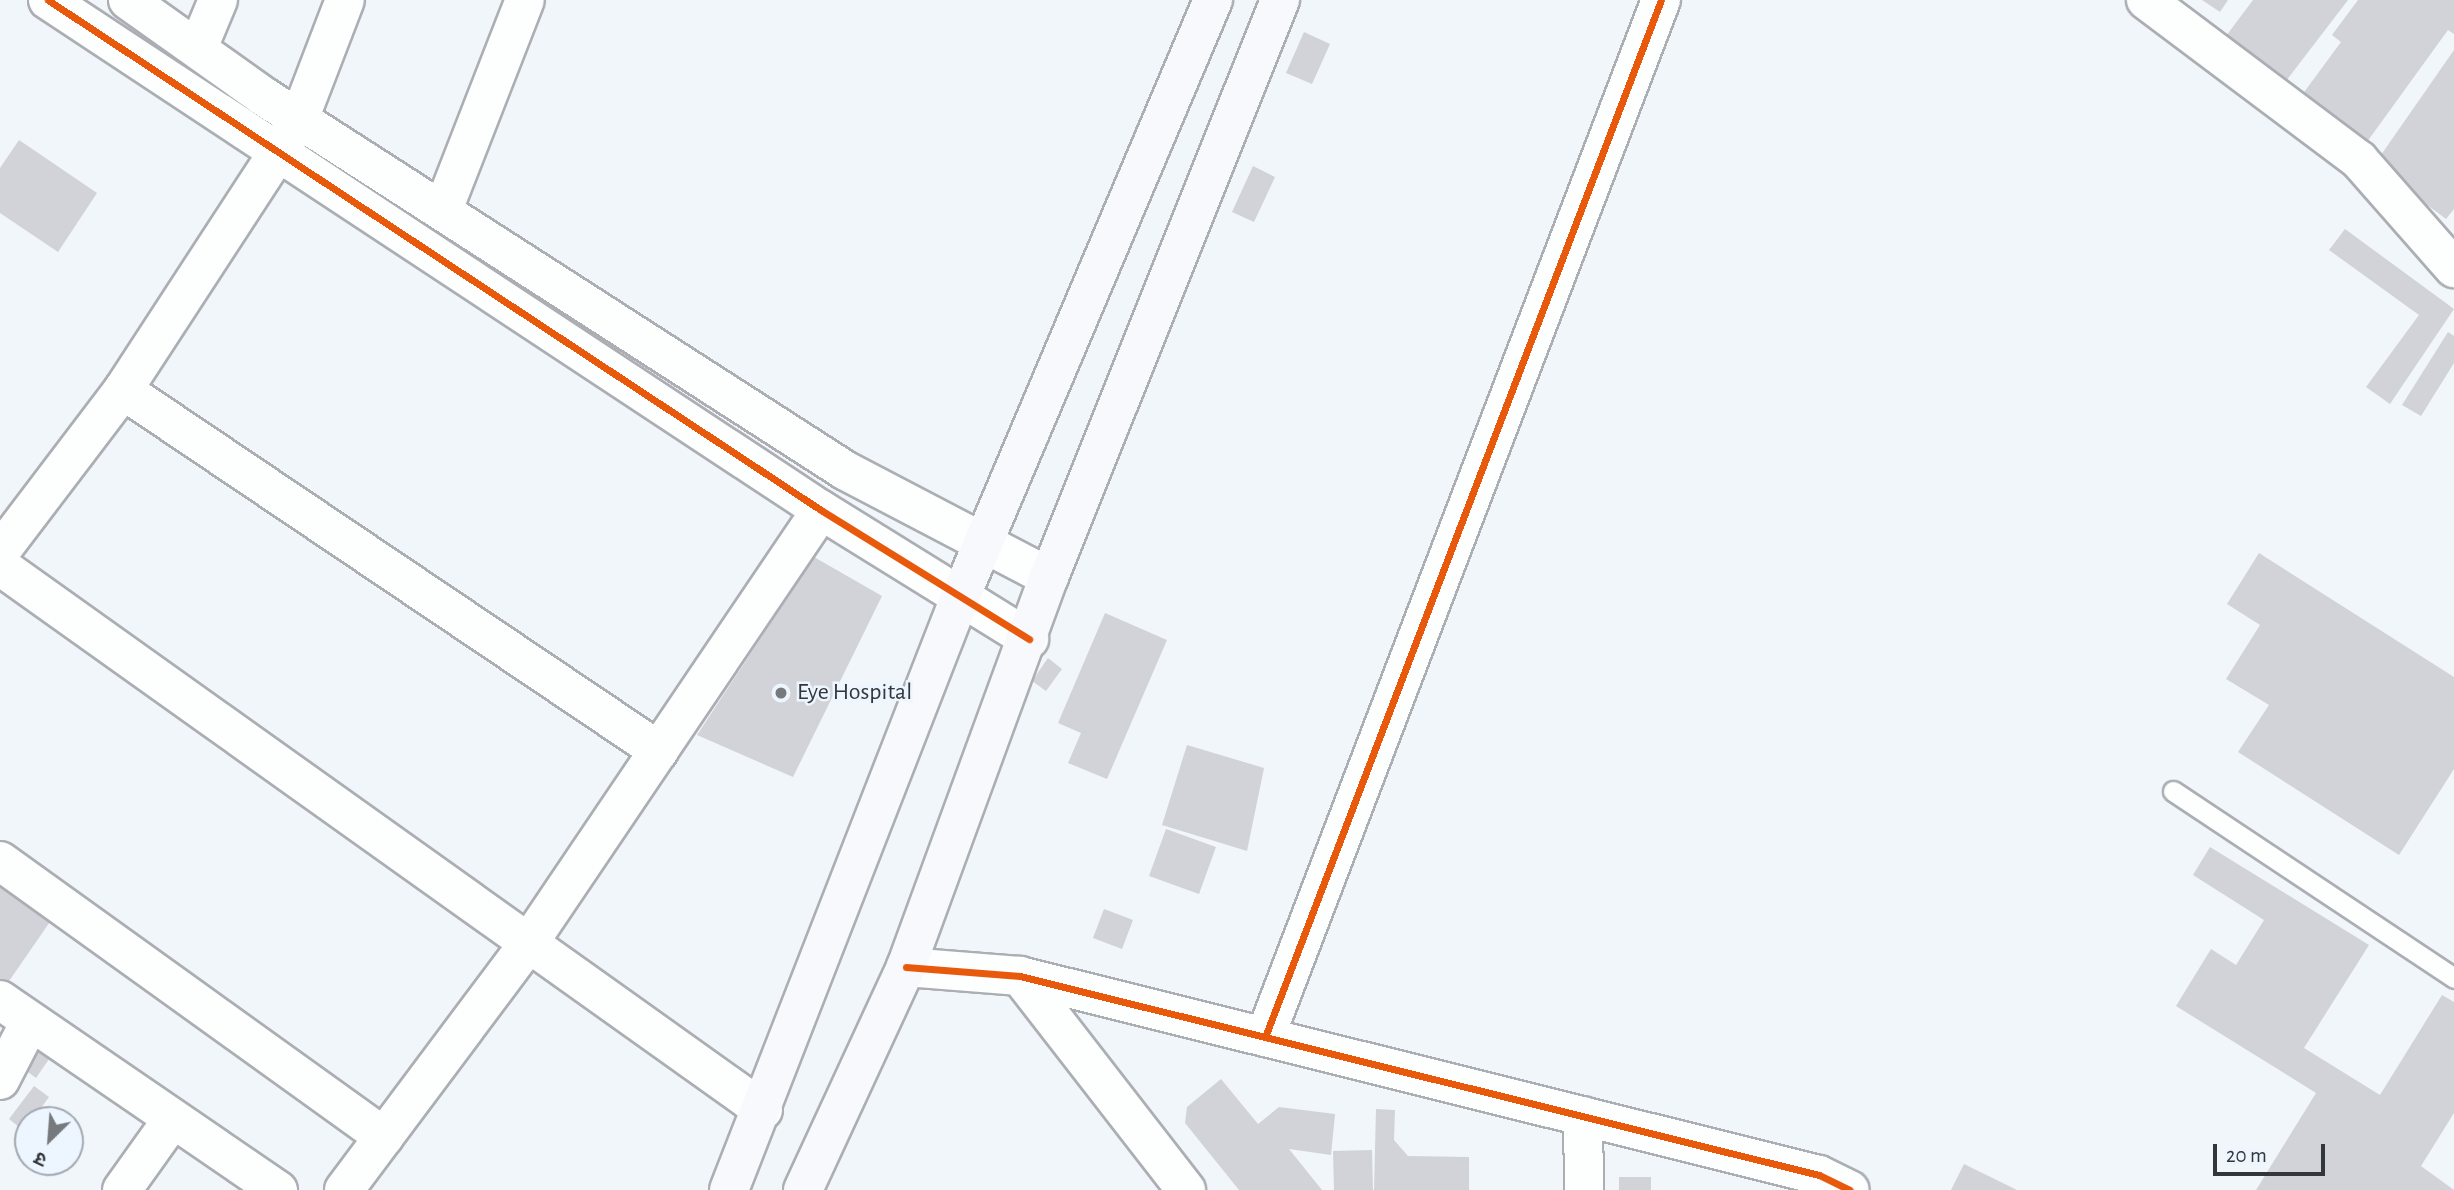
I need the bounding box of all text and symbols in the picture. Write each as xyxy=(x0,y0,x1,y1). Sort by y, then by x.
place label: Eye Hospital xyxy=(797,679,912,707)
marker: Eye Hospital xyxy=(771,683,791,703)
north arrow xyxy=(14,1106,84,1176)
scale bar xyxy=(2216,1130,2328,1174)
text: 20 m xyxy=(2226,1145,2267,1166)
text: उ xyxy=(32,1148,50,1170)

